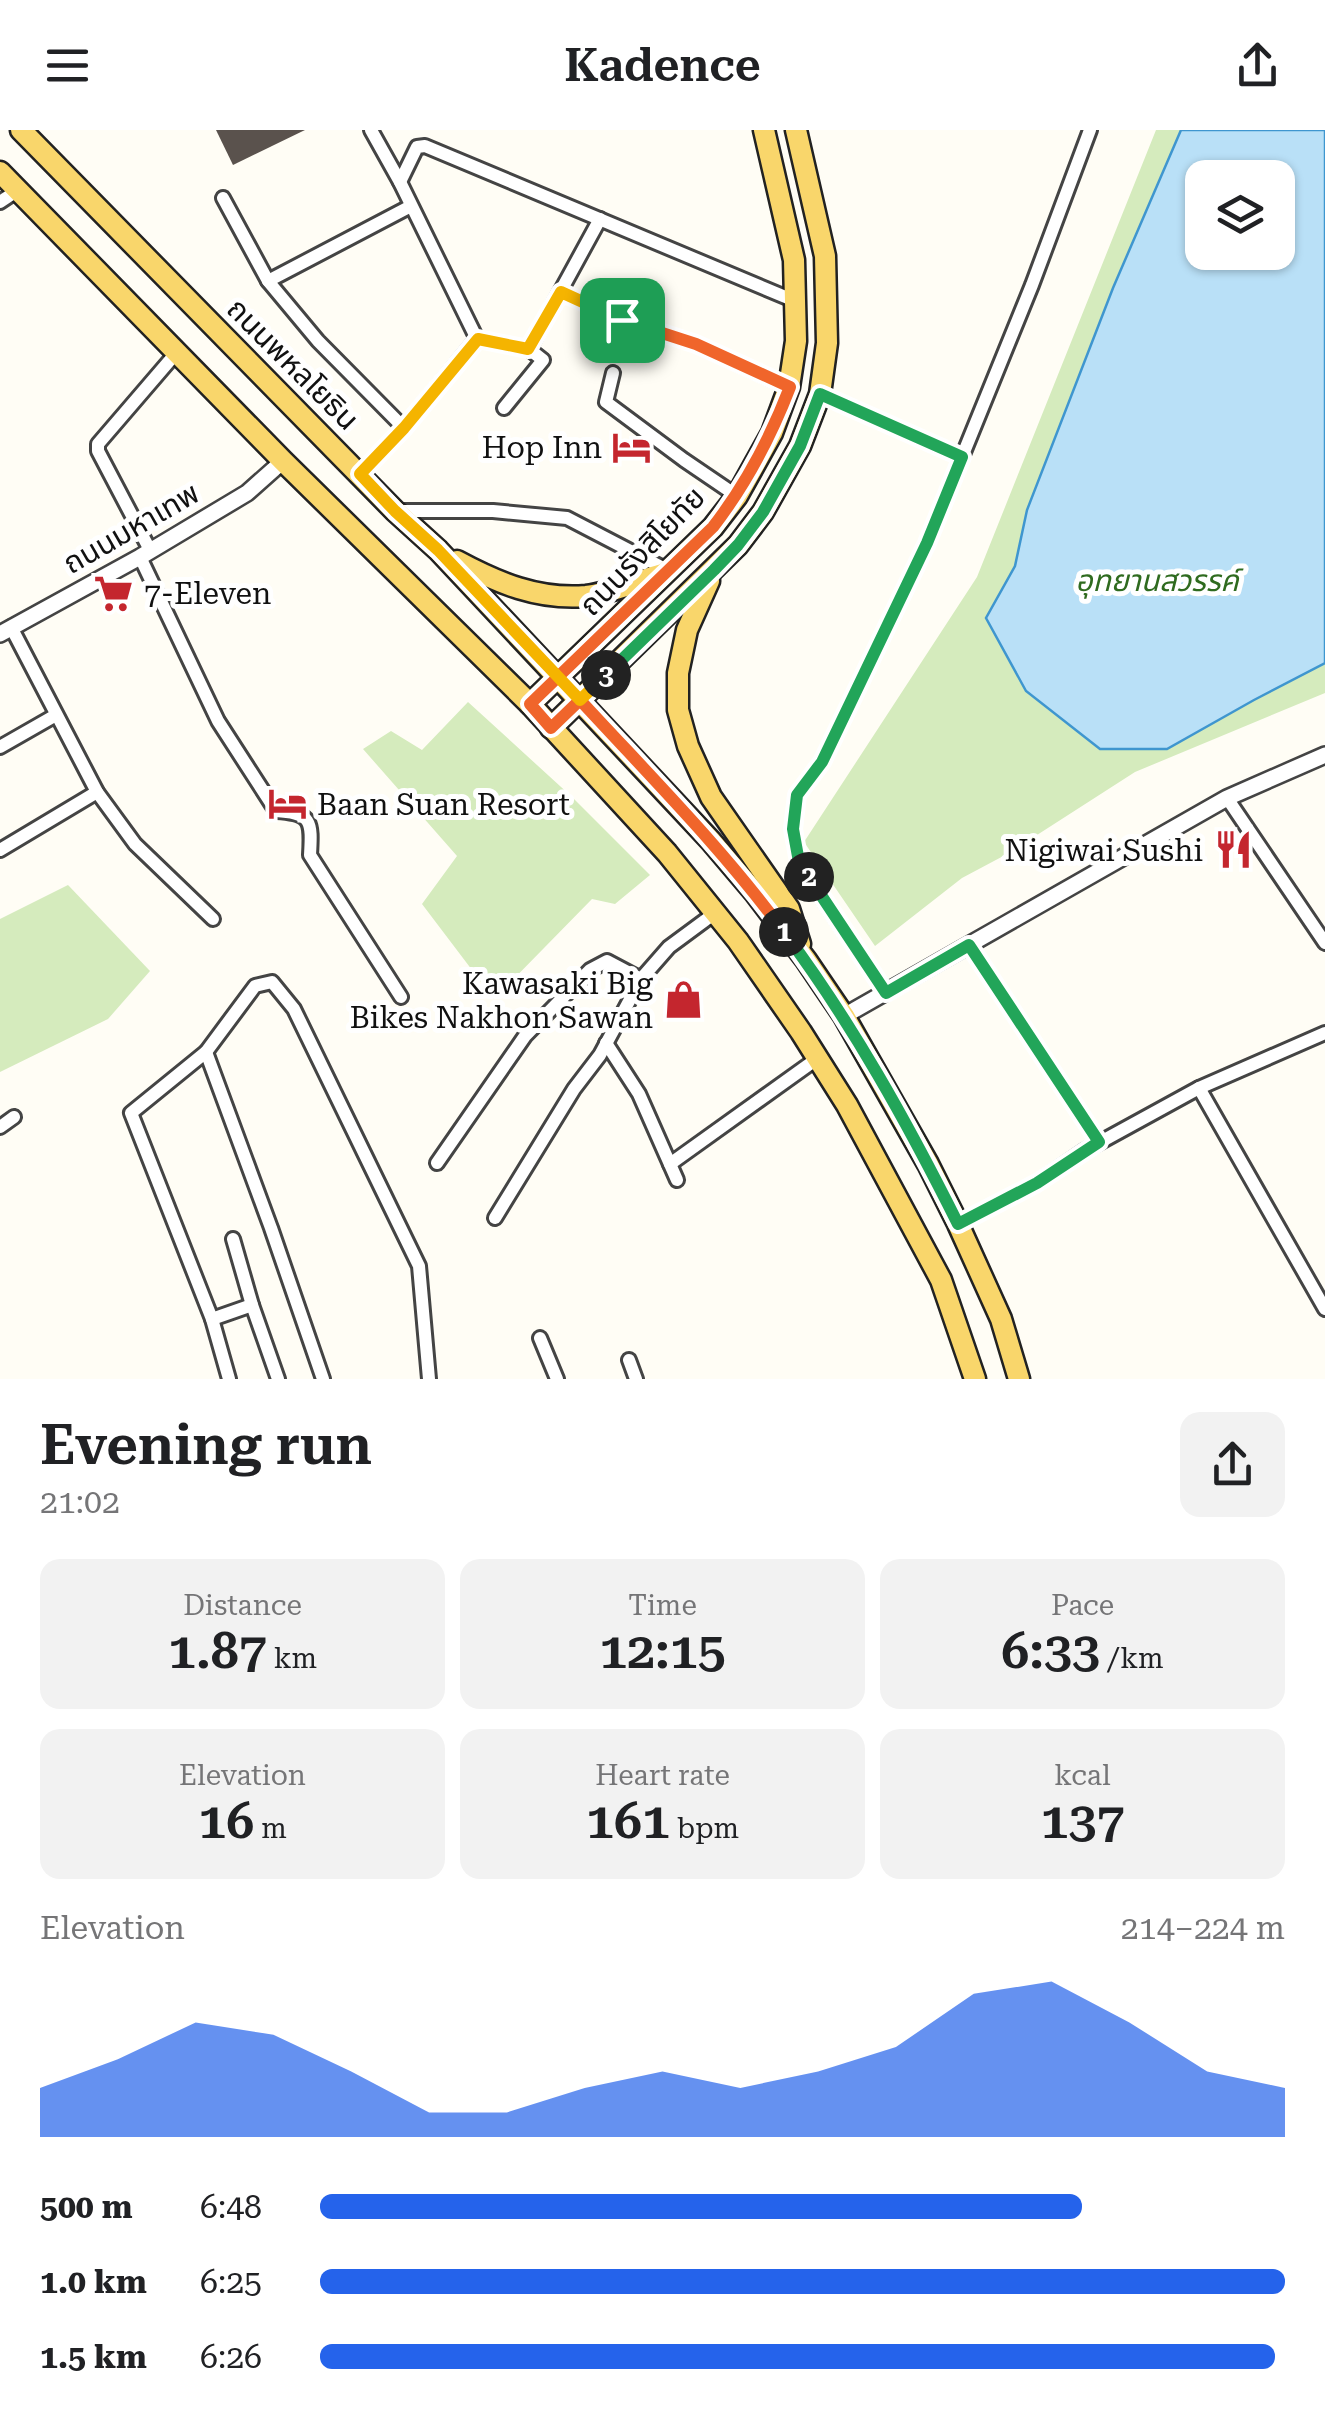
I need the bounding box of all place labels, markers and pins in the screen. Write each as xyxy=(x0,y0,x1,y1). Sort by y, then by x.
pin xyxy=(580,278,665,363)
hotel icon: Hop Inn xyxy=(611,426,653,468)
place label: Hop Inn xyxy=(482,430,602,465)
supermarket icon: 7-Eleven xyxy=(93,572,135,614)
place label: 7-Eleven xyxy=(144,576,271,611)
pin: 3 xyxy=(581,650,631,700)
hotel icon: Baan Suan Resort xyxy=(266,783,308,825)
place label: Baan Suan Resort xyxy=(317,787,570,822)
restaurant icon: Nigiwai Sushi xyxy=(1212,829,1254,871)
place label: Nigiwai Sushi xyxy=(1004,833,1203,868)
pin: 2 xyxy=(784,852,834,902)
pin: 1 xyxy=(759,907,809,957)
place label: Kawasaki Big Bikes Nakhon Sawan xyxy=(350,966,653,1035)
shop icon: Kawasaki Big Bikes Nakhon Sawan xyxy=(662,979,704,1021)

